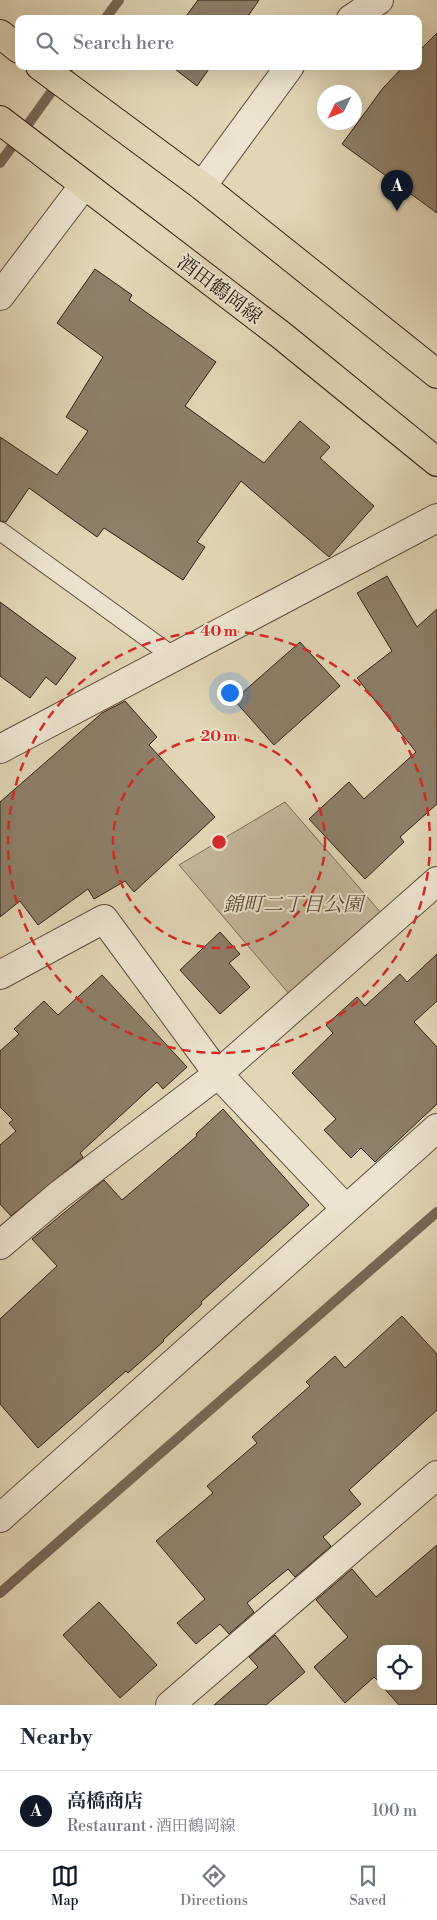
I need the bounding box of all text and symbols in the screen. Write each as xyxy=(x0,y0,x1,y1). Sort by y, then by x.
search box xyxy=(15,15,422,70)
icon: search xyxy=(33,29,61,57)
text: Search here xyxy=(73,31,174,55)
north arrow xyxy=(317,85,362,130)
pin: A xyxy=(381,170,413,211)
street label: 酒田鶴岡線 xyxy=(172,250,267,330)
text: 40 m xyxy=(200,622,238,641)
your location xyxy=(217,680,243,706)
text: 20 m xyxy=(201,727,238,746)
centre of rings xyxy=(210,833,228,851)
park label: 錦町二丁目公園 xyxy=(223,893,366,918)
map controls xyxy=(377,1645,422,1690)
button: locate xyxy=(377,1645,422,1690)
text: Nearby xyxy=(20,1725,93,1751)
text: 高橋商店 xyxy=(67,1789,143,1813)
text: A xyxy=(30,1801,42,1821)
text: 100 m xyxy=(372,1801,417,1821)
text: Restaurant · 酒田鶴岡線 xyxy=(67,1816,236,1836)
tab: Map xyxy=(51,1862,79,1910)
tab: Directions xyxy=(180,1862,248,1910)
tab: Saved xyxy=(349,1862,386,1910)

